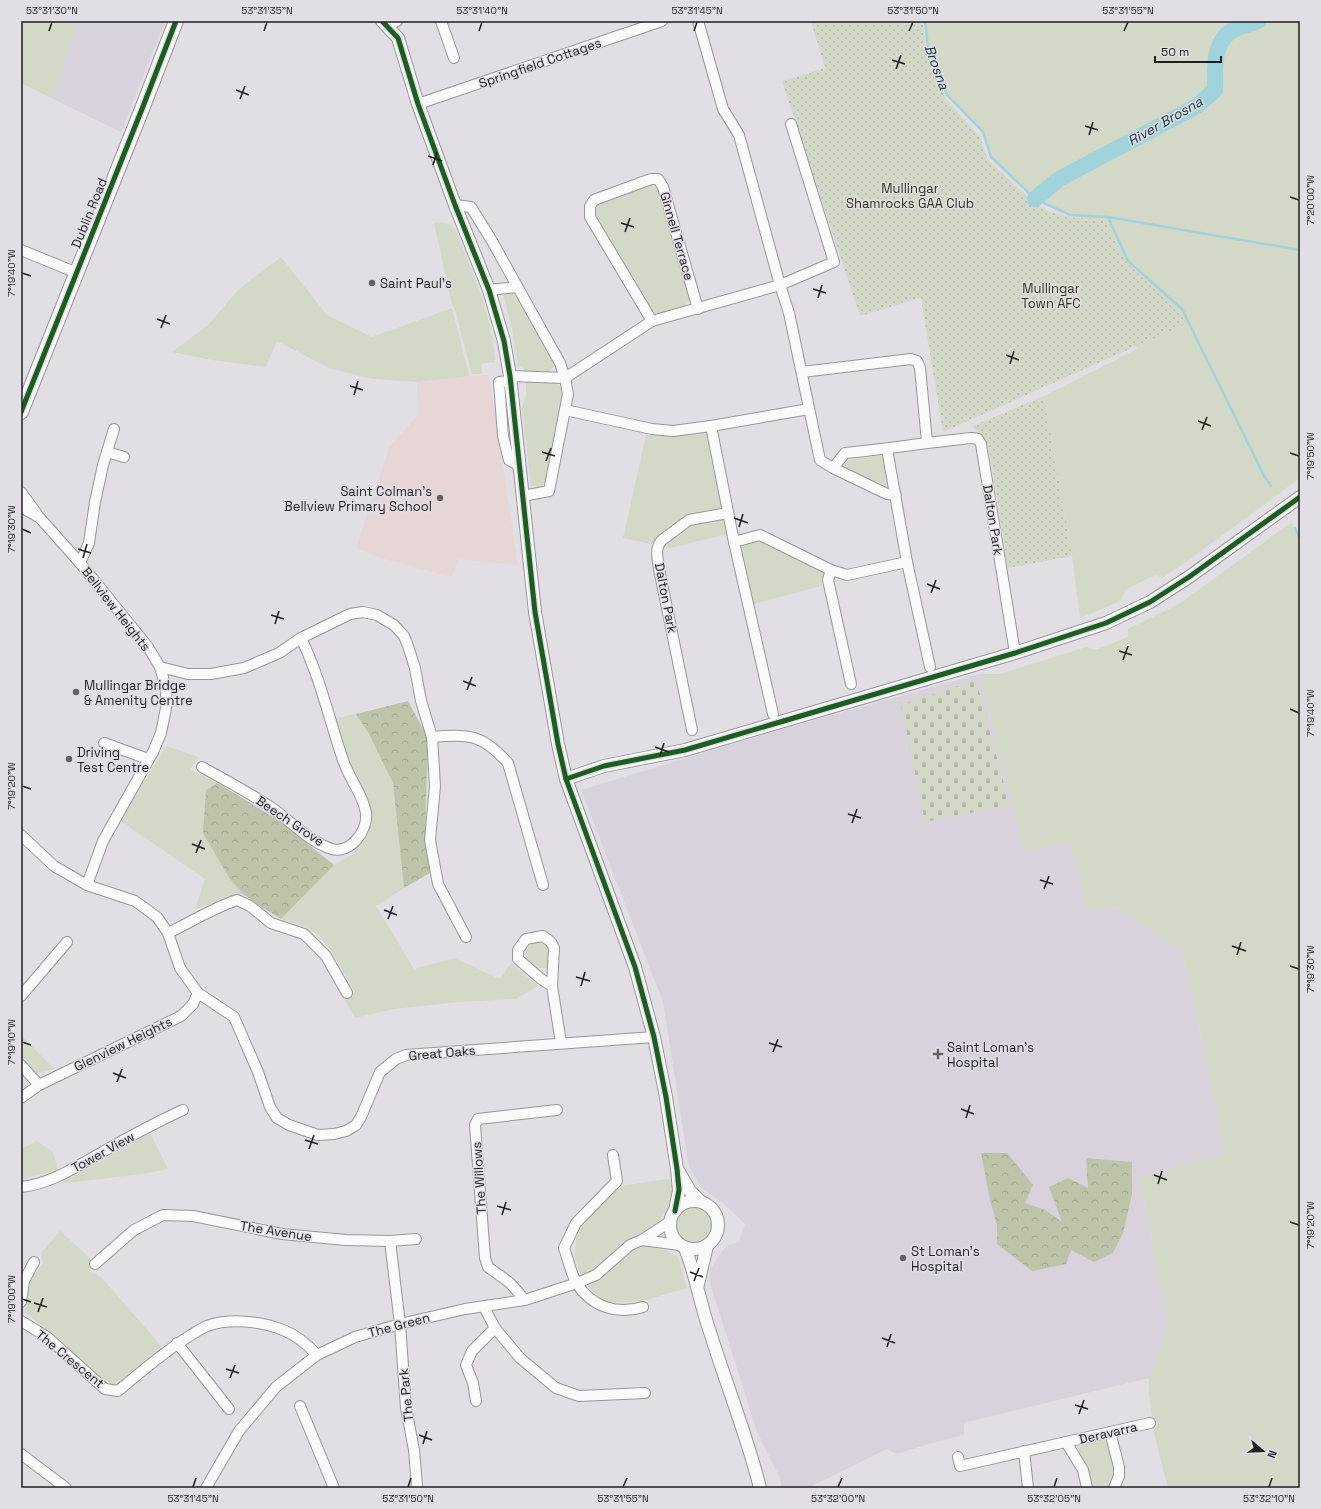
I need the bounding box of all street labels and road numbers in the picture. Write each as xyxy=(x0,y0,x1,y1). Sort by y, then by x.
street label: Springfield Cottages xyxy=(476,34,604,92)
street label: Dublin Road xyxy=(67,175,111,251)
street label: Ginnell Terrace xyxy=(656,190,698,282)
street label: Dalton Park xyxy=(979,483,1007,557)
street label: Dalton Park xyxy=(651,561,681,635)
street label: Bellview Heights xyxy=(78,563,154,655)
street label: Beech Grove xyxy=(253,792,327,850)
street label: Glenview Heights xyxy=(71,1013,175,1075)
street label: Great Oaks xyxy=(408,1042,476,1064)
street label: Tower View xyxy=(68,1128,138,1176)
street label: The Willows xyxy=(468,1141,490,1215)
street label: The Avenue xyxy=(239,1217,313,1245)
street label: The Green xyxy=(366,1309,432,1341)
street label: The Crescent xyxy=(32,1326,108,1392)
street label: The Park xyxy=(395,1367,417,1423)
street label: Deravarra xyxy=(1077,1418,1139,1448)

